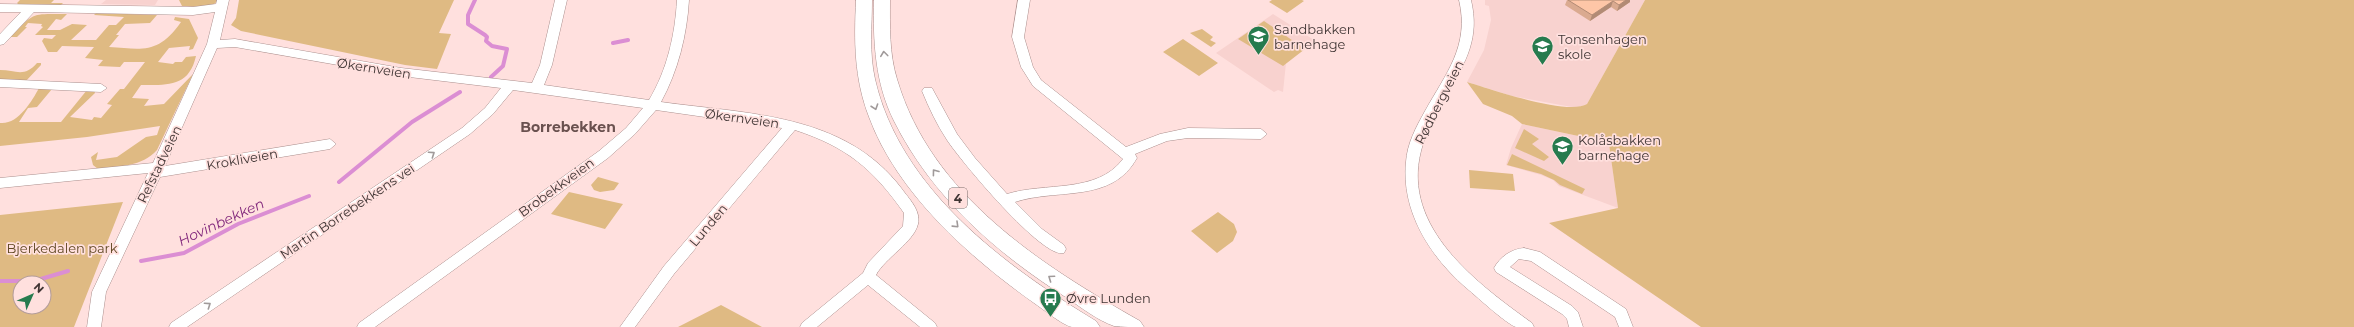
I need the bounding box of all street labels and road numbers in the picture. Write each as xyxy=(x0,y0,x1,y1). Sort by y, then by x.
street label: Økernveien xyxy=(336,54,412,82)
street label: Rødbergveien xyxy=(1411,57,1467,147)
street label: Økernveien xyxy=(704,105,780,131)
street label: Refstadveien xyxy=(133,123,185,205)
street label: Krokliveien xyxy=(205,145,279,173)
street label: Brobekkveien xyxy=(515,154,597,220)
street label: Martin Borrebekkens vei xyxy=(277,160,417,262)
road number: 4 xyxy=(949,188,967,208)
street label: Lunden xyxy=(686,200,730,250)

